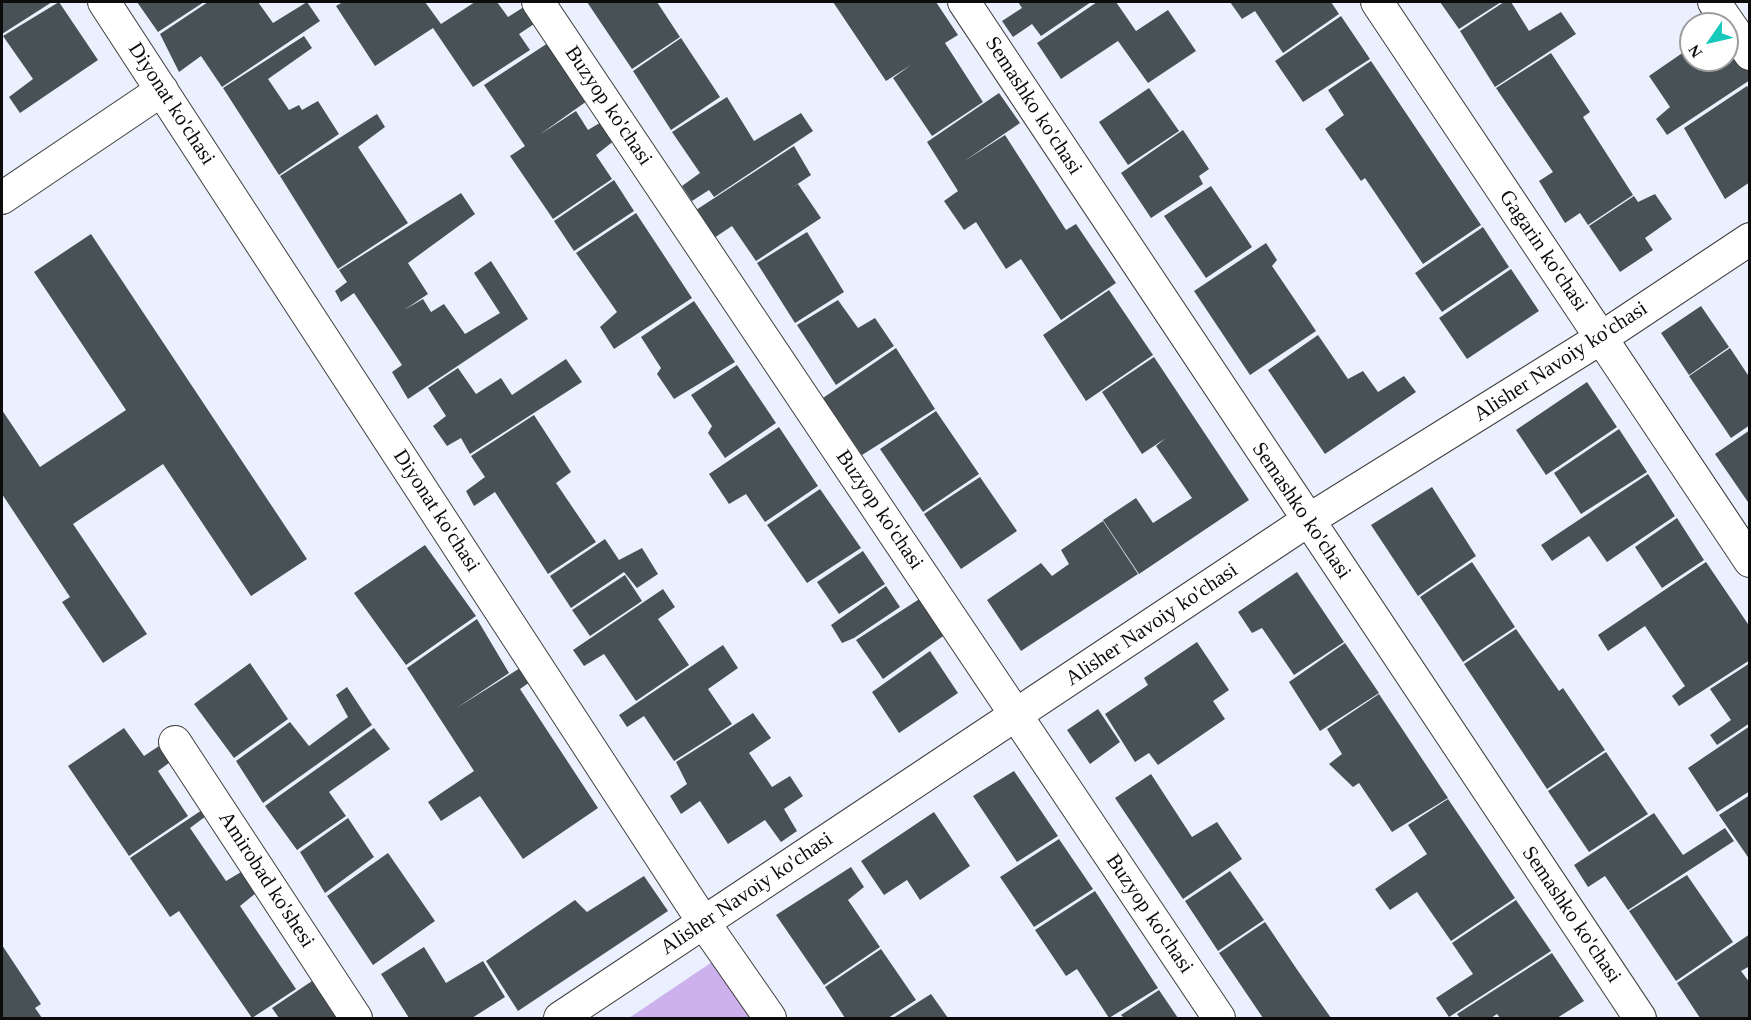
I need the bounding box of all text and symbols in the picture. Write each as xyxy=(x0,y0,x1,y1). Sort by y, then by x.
north arrow xyxy=(1679,12,1739,72)
street label: Semashko ko'chasi xyxy=(979,32,1087,180)
street label: Diyonat ko'chasi xyxy=(122,38,220,170)
street label: Buzyop ko'chasi xyxy=(559,42,657,170)
text: N xyxy=(1685,42,1706,61)
street label: Gagarin ko'chasi xyxy=(1493,186,1593,316)
street label: Alisher Navoiy ko'chasi xyxy=(1469,296,1653,428)
street label: Semashko ko'chasi xyxy=(1246,438,1356,584)
street label: Diyonat ko'chasi xyxy=(387,445,485,577)
street label: Buzyop ko'chasi xyxy=(830,446,928,574)
street label: Alisher Navoiy ko'chasi xyxy=(1061,558,1243,692)
street label: Amirobad ko'shesi xyxy=(213,807,319,953)
street label: Alisher Navoiy ko'chasi xyxy=(656,827,838,961)
street label: Semashko ko'chasi xyxy=(1516,842,1626,988)
street label: Buzyop ko'chasi xyxy=(1100,850,1198,978)

